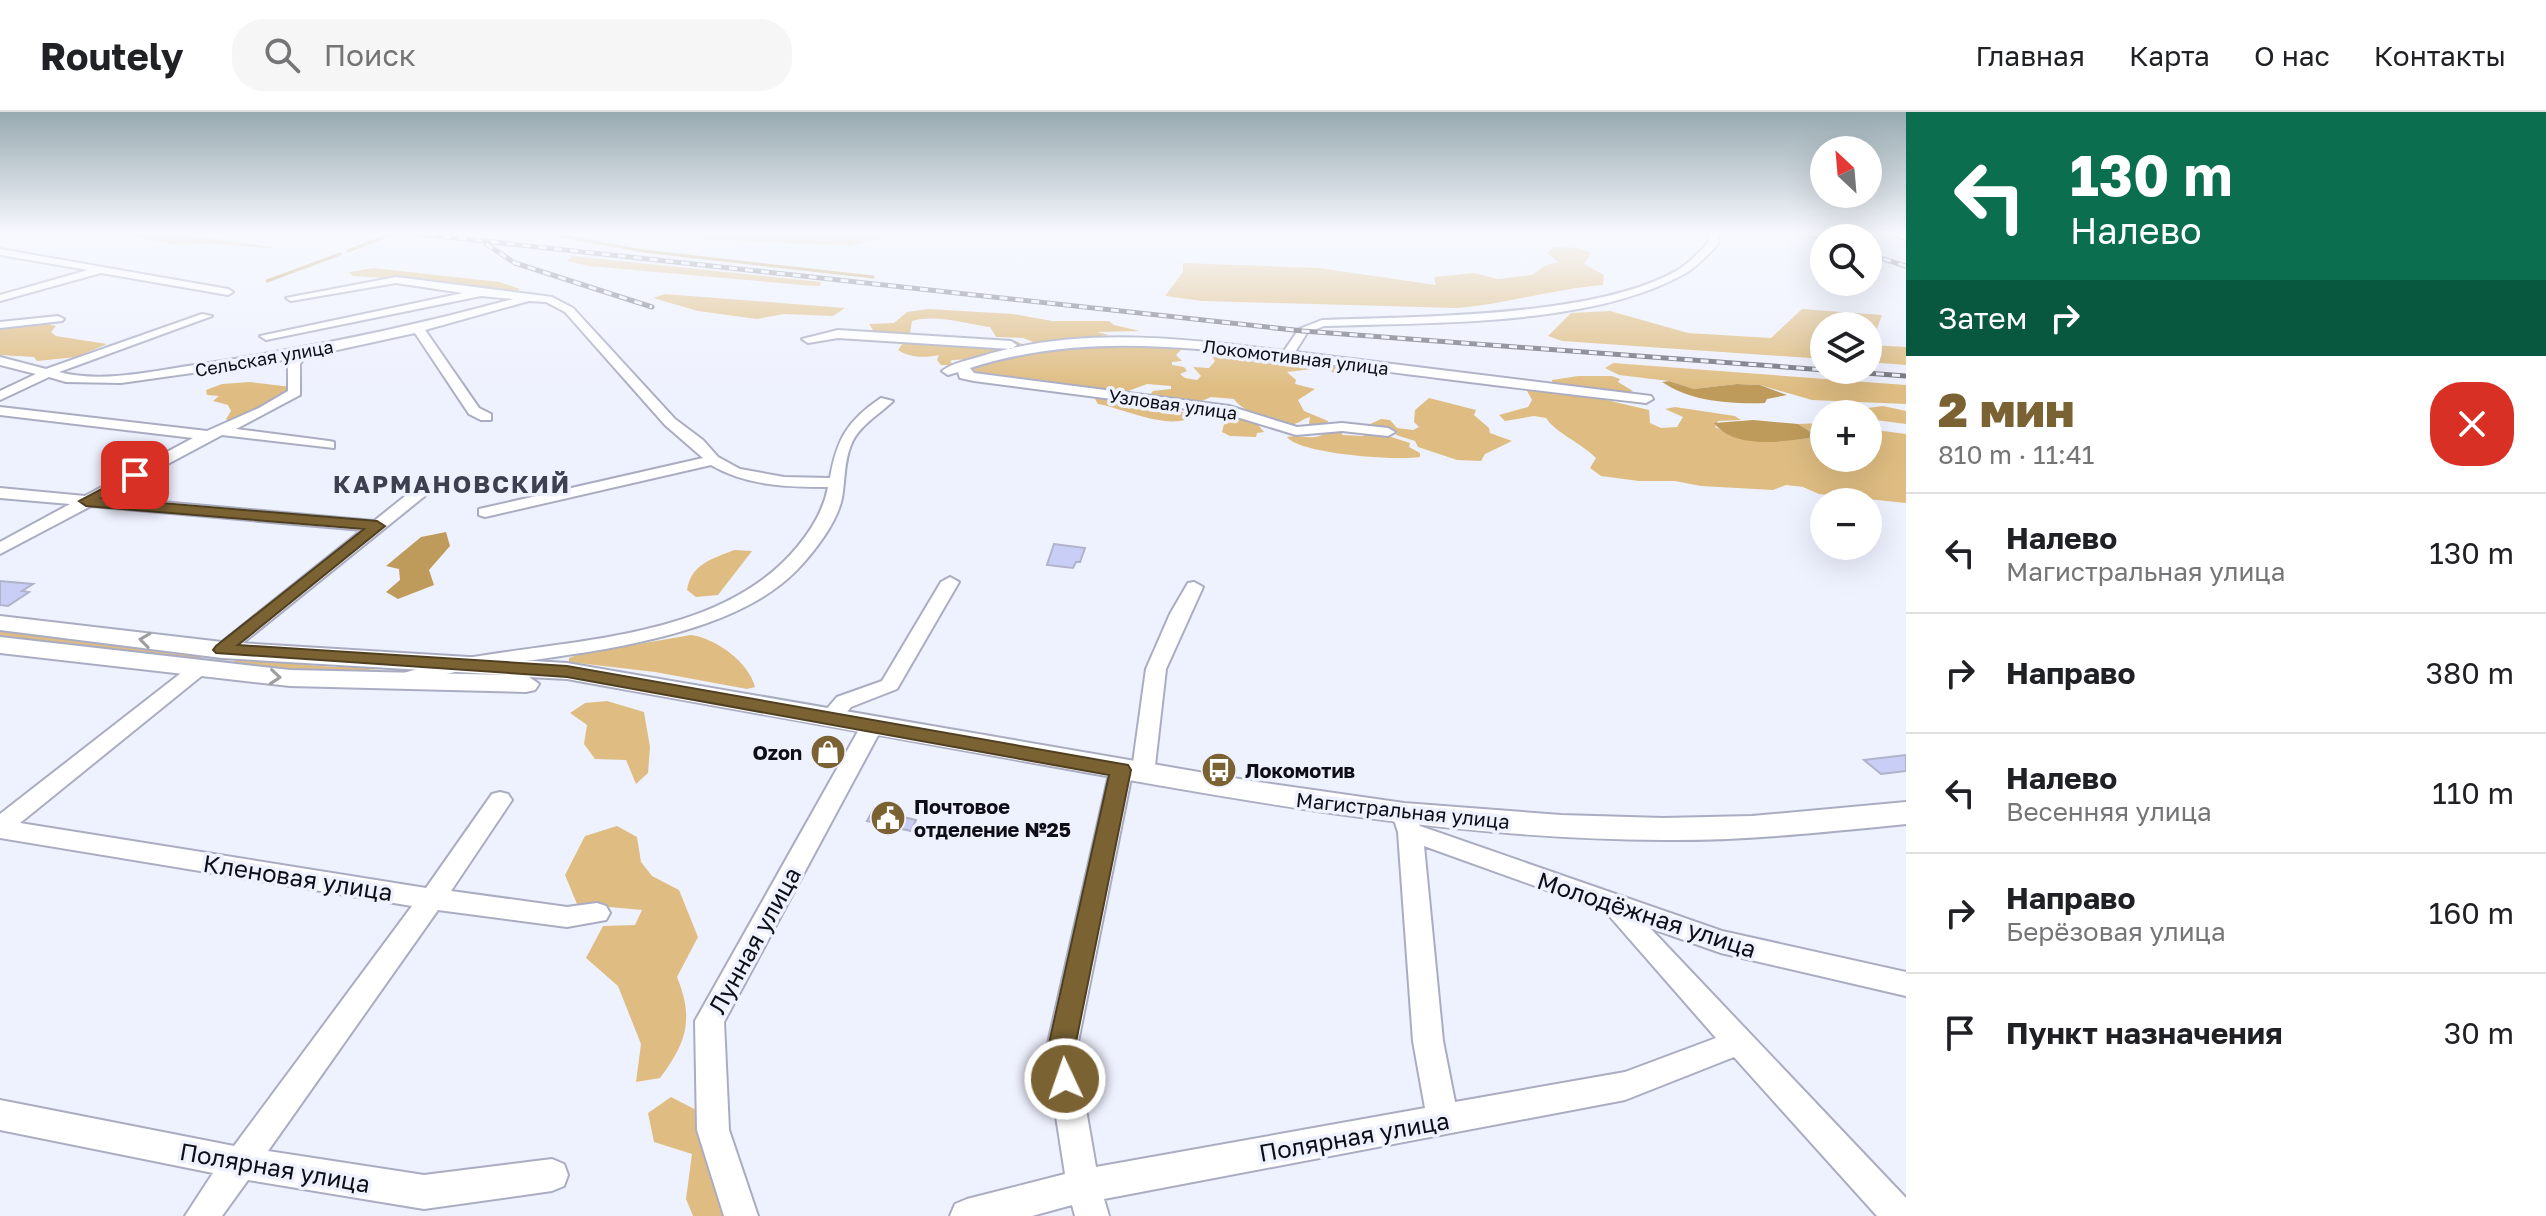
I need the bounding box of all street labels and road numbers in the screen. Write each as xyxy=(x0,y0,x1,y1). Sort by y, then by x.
street label: Сельская улица xyxy=(193,335,335,381)
street label: Локомотивная улица xyxy=(1202,335,1390,379)
street label: Узловая улица xyxy=(1107,384,1239,424)
street label: Магистральная улица xyxy=(1295,787,1511,833)
street label: Кленовая улица xyxy=(201,848,395,906)
street label: Лунная улица xyxy=(702,861,806,1019)
street label: Молодёжная улица xyxy=(1534,865,1760,963)
street label: Полярная улица xyxy=(1257,1105,1451,1167)
street label: Полярная улица xyxy=(178,1136,372,1198)

